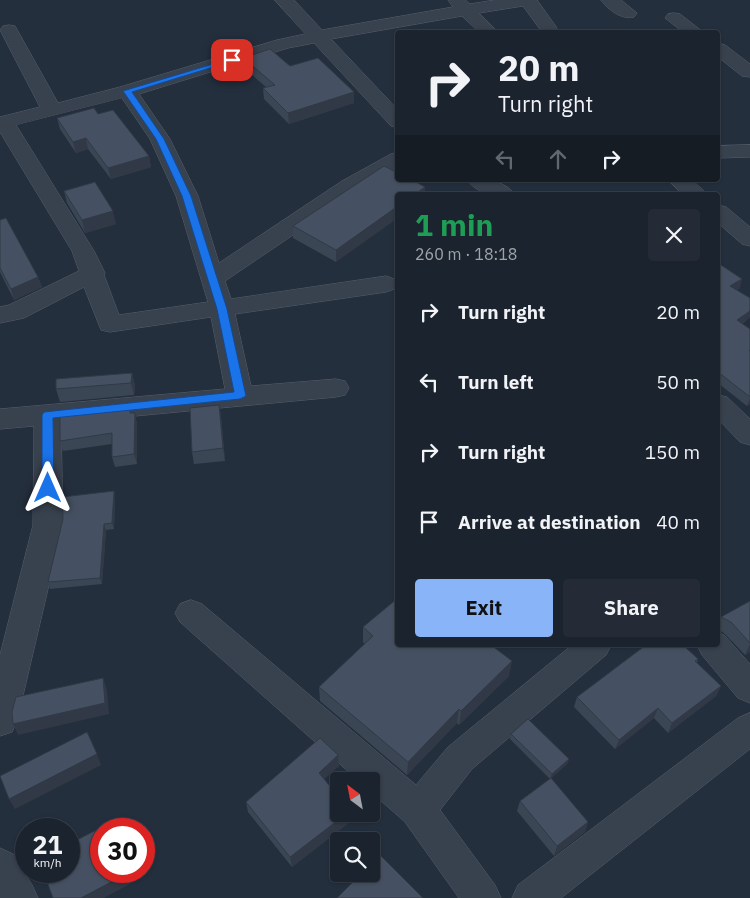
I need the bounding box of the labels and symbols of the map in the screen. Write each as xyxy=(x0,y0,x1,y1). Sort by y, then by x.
pin xyxy=(211,39,253,81)
position arrow xyxy=(21,461,73,513)
north arrow xyxy=(330,772,380,822)
speed limit sign: 30 xyxy=(90,818,155,883)

